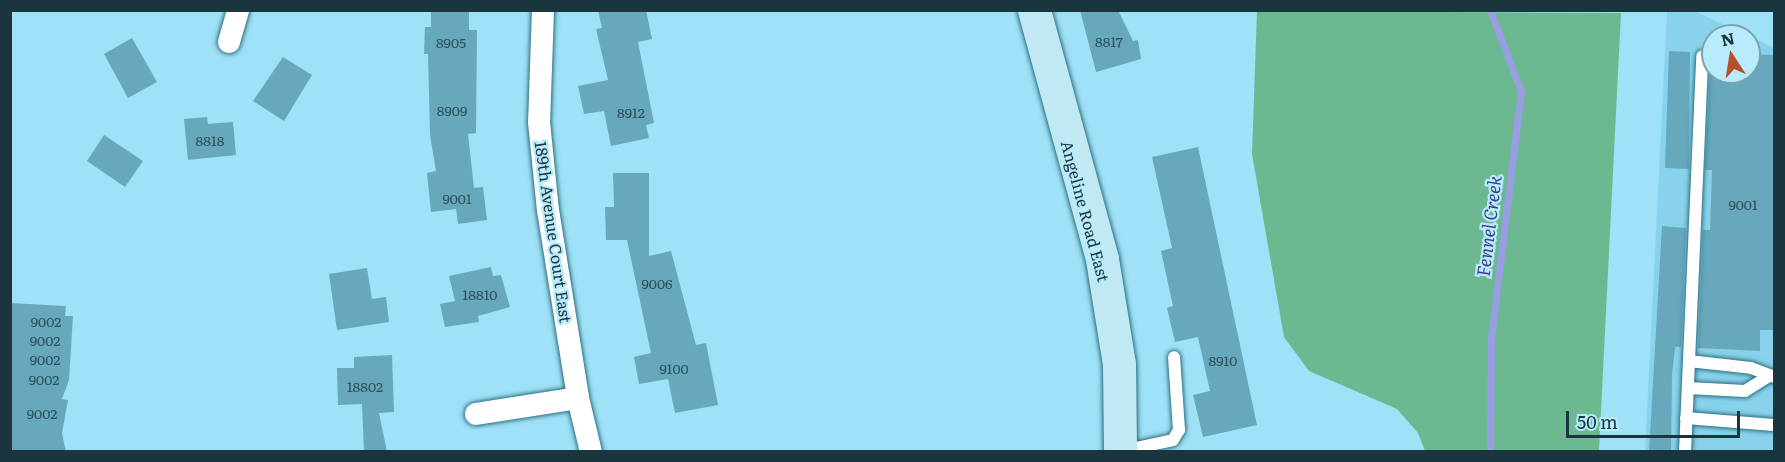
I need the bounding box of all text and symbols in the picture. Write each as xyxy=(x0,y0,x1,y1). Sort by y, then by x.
north arrow xyxy=(1701,24,1761,84)
text: N xyxy=(1719,25,1737,51)
house number: 8817 xyxy=(1095,33,1123,49)
house number: 8905 xyxy=(436,34,466,50)
house number: 8909 xyxy=(437,102,467,118)
house number: 8912 xyxy=(617,104,645,120)
house number: 8818 xyxy=(196,132,224,148)
street label: Angeline Road East xyxy=(1058,138,1114,284)
street label: 189th Avenue Court East xyxy=(532,140,576,324)
water label: Fennel Creek xyxy=(1472,174,1506,278)
house number: 9001 xyxy=(442,190,472,206)
house number: 9001 xyxy=(1728,196,1758,212)
house number: 9006 xyxy=(641,275,673,291)
house number: 18810 xyxy=(463,286,497,302)
house number: 9002 xyxy=(31,313,61,329)
house number: 9002 xyxy=(30,332,60,348)
house number: 9002 xyxy=(30,351,60,367)
house number: 8910 xyxy=(1209,352,1237,368)
house number: 9100 xyxy=(659,360,689,376)
house number: 9002 xyxy=(29,371,59,387)
house number: 18802 xyxy=(347,378,383,394)
scale bar xyxy=(1569,399,1743,437)
house number: 9002 xyxy=(27,405,57,421)
text: 50 m xyxy=(1577,408,1618,435)

